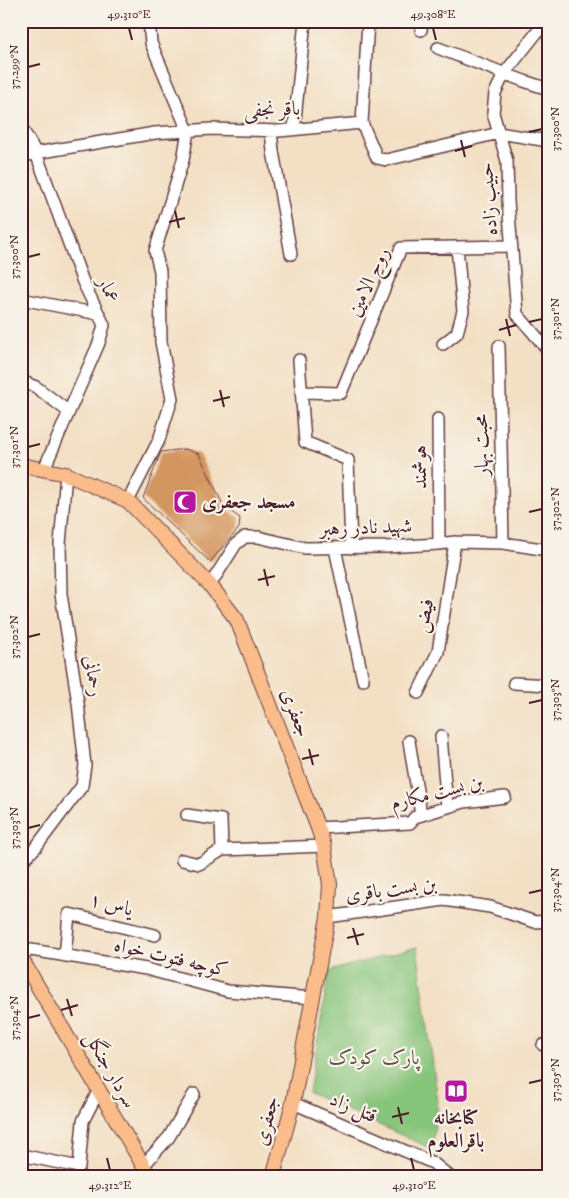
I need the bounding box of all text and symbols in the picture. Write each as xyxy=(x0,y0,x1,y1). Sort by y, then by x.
text: 49.310°E xyxy=(107,7,151,22)
text: 49.308°E xyxy=(410,7,456,22)
text: 37.299°N xyxy=(7,44,22,90)
street label: باقر نجفی xyxy=(243,97,301,124)
text: 37.300°N xyxy=(548,107,563,151)
street label: حبیب زاده xyxy=(474,161,504,237)
text: 37.300°N xyxy=(7,235,22,279)
street label: روح الامین xyxy=(342,243,400,322)
street label: عمار xyxy=(90,271,125,307)
text: 37.301°N xyxy=(548,298,563,340)
street label: محبت بهار xyxy=(469,414,495,478)
text: 37.301°N xyxy=(7,426,22,468)
street label: هوشمند xyxy=(408,445,433,489)
text: 37.302°N xyxy=(548,487,563,531)
mosque icon: مسجد جعفری xyxy=(172,489,198,515)
place label: مسجد جعفری xyxy=(202,490,296,515)
street label: شهید نادر رهبر xyxy=(317,514,413,542)
street label: فیض xyxy=(410,597,440,635)
text: 37.302°N xyxy=(7,615,22,659)
street label: رحمانی xyxy=(77,653,109,699)
text: 37.303°N xyxy=(548,679,563,721)
street label: جعفری xyxy=(274,685,316,741)
street label: بن بست مکارم xyxy=(388,769,487,820)
text: 37.303°N xyxy=(7,807,22,849)
text: 37.304°N xyxy=(548,867,563,913)
street label: بن بست باقری xyxy=(344,871,438,909)
street label: یاس ۱ xyxy=(87,888,137,923)
street label: کوچه فتوت خواه xyxy=(112,933,230,983)
text: 37.304°N xyxy=(7,995,22,1041)
street label: سردار جنگل xyxy=(78,1026,144,1113)
park label: پارک کودک xyxy=(329,1046,421,1072)
text: 37.305°N xyxy=(548,1058,563,1102)
library icon: کتابخانه باقرالعلوم xyxy=(443,1078,469,1104)
street label: قتل زاد xyxy=(325,1087,381,1130)
street label: جعفری xyxy=(249,1094,285,1148)
place label: کتابخانه باقرالعلوم xyxy=(428,1106,485,1158)
text: 49.312°E xyxy=(89,1178,132,1193)
text: 49.310°E xyxy=(392,1178,436,1193)

